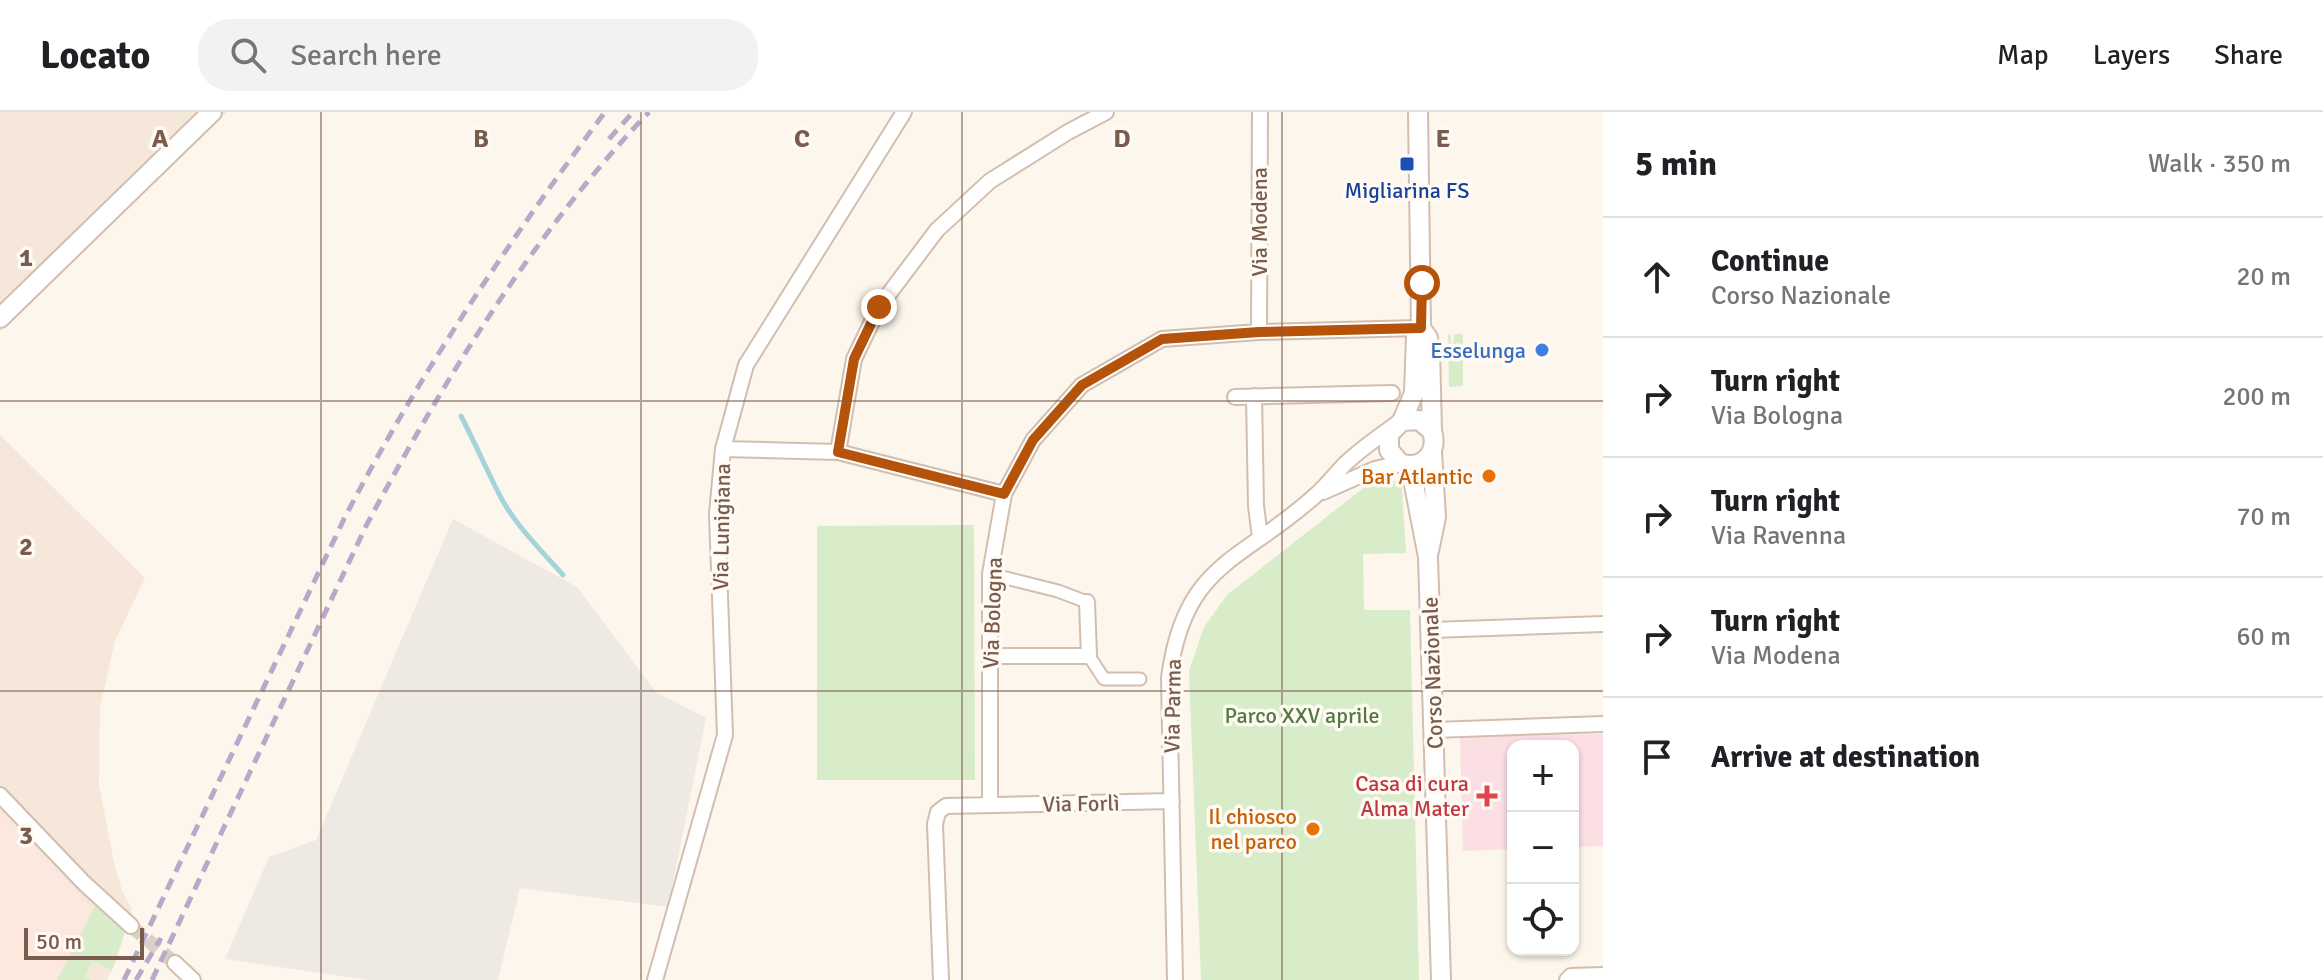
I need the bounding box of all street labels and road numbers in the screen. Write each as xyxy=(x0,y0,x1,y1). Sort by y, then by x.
street label: Via Modena xyxy=(1246,167,1273,277)
street label: Via Lunigiana xyxy=(707,463,736,591)
street label: Via Bologna xyxy=(977,557,1008,669)
street label: Corso Nazionale xyxy=(1416,596,1449,750)
street label: Via Parma xyxy=(1158,659,1187,754)
street label: Via Forlì xyxy=(1042,789,1120,818)

